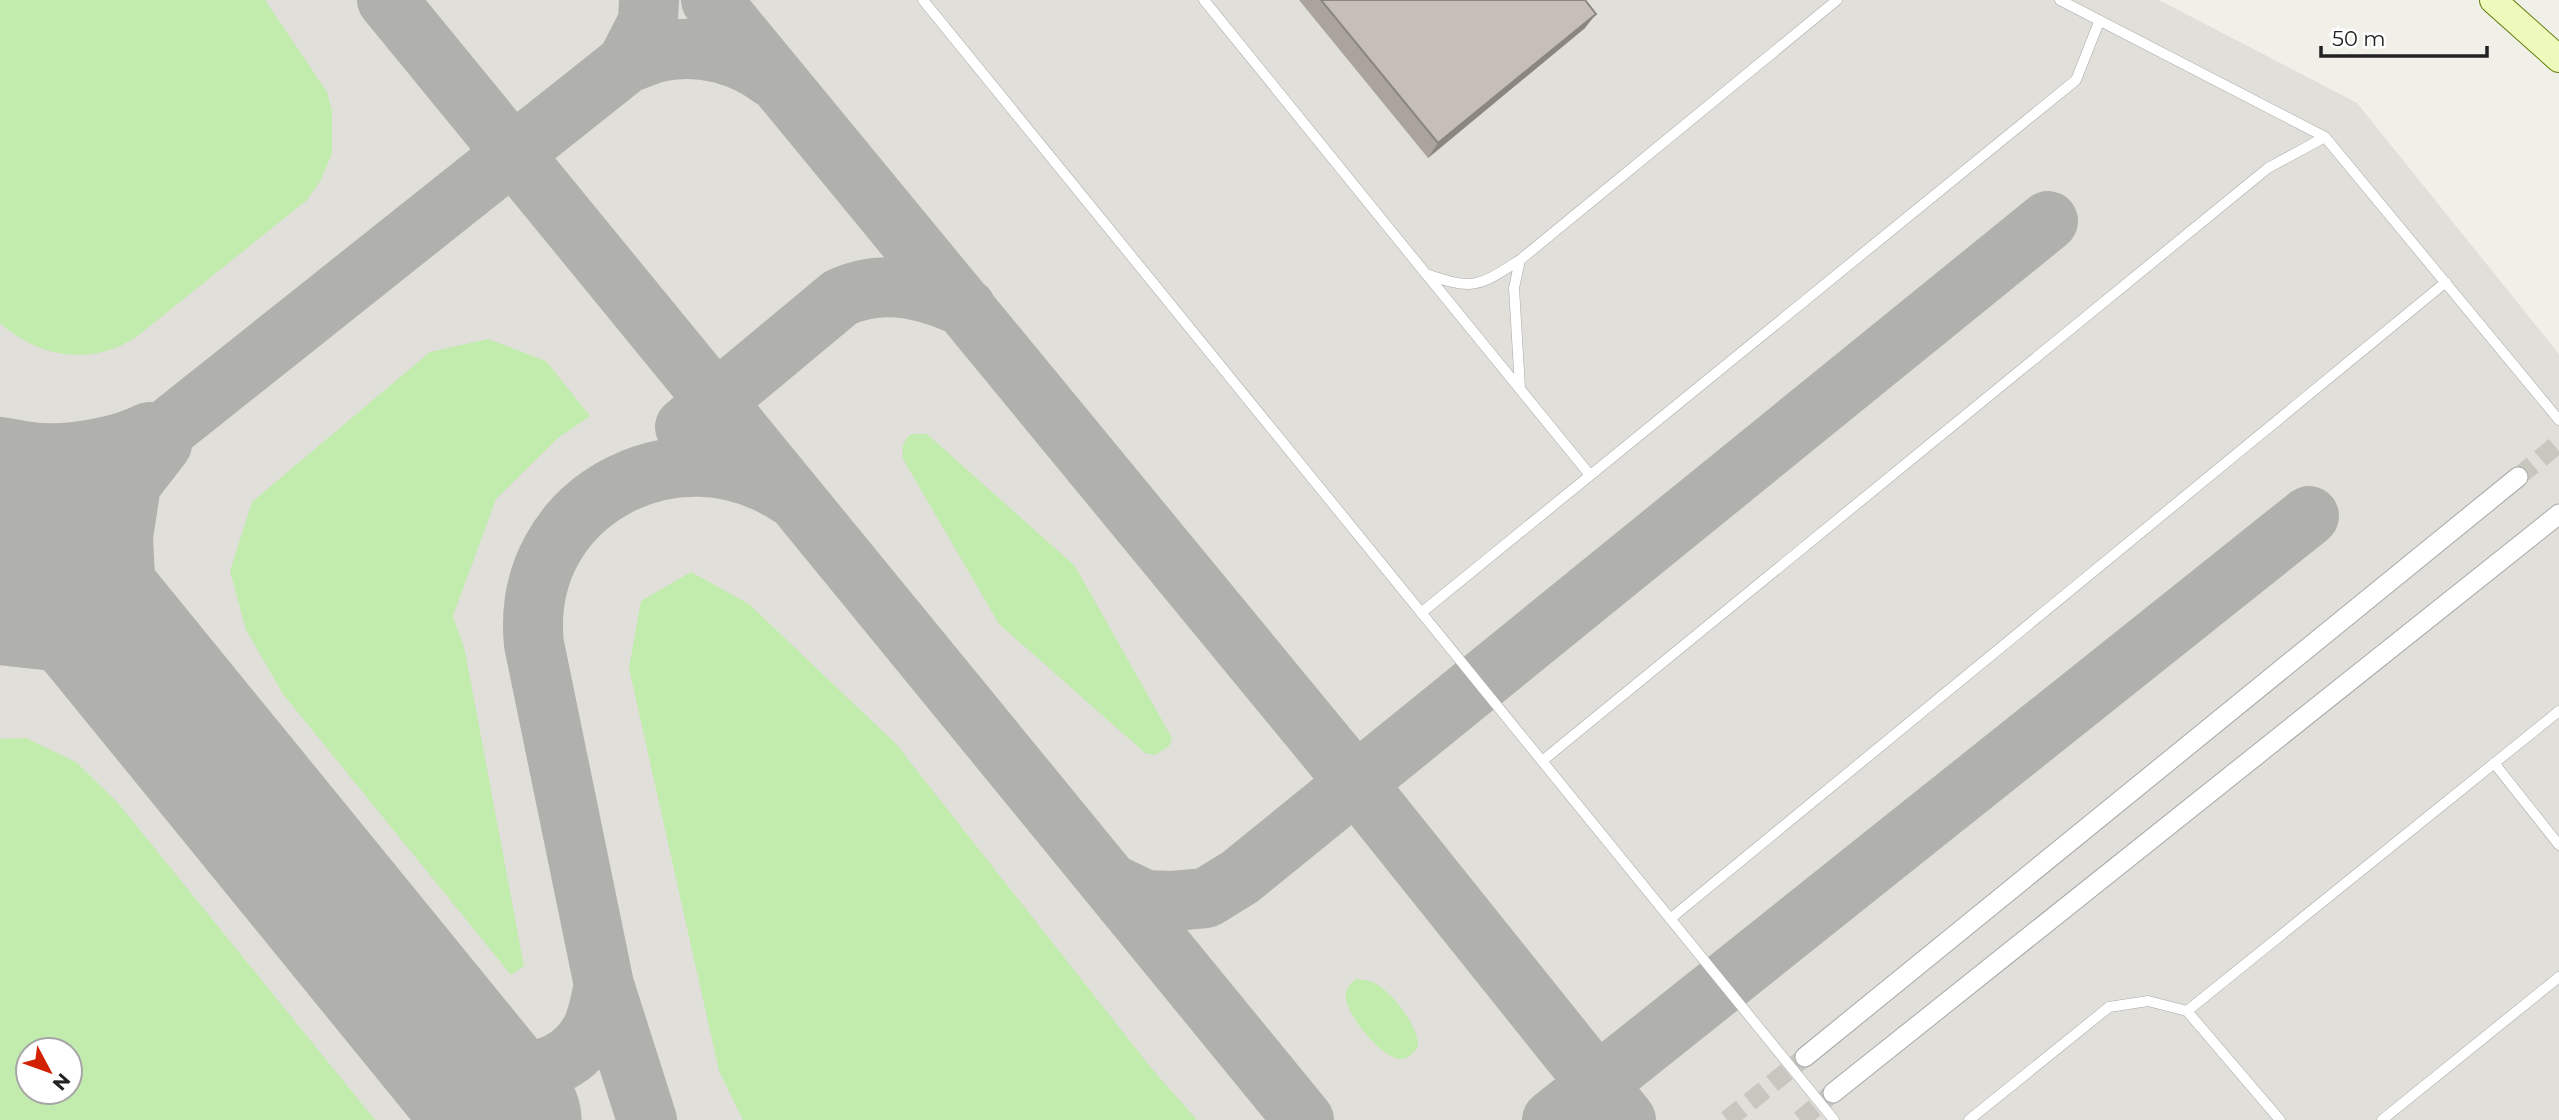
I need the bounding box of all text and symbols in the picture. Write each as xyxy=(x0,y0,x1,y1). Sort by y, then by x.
scale bar xyxy=(2321,14,2487,58)
text: 50 m xyxy=(2332,26,2386,51)
north arrow xyxy=(14,1036,84,1106)
text: N xyxy=(48,1068,75,1095)

